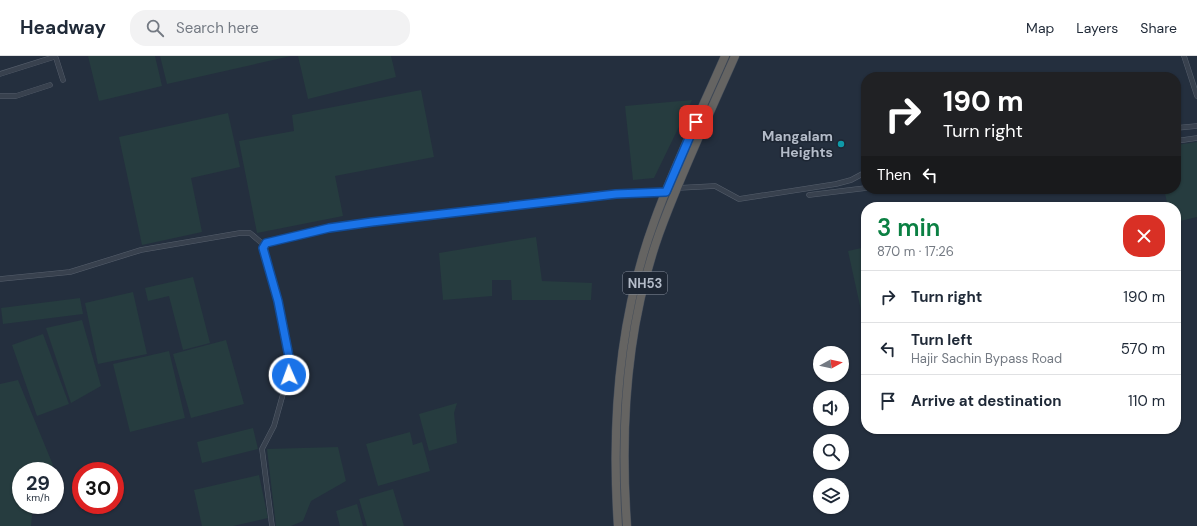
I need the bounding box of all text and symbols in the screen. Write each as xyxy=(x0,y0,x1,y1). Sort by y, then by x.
search box xyxy=(130,10,410,46)
text: Headway xyxy=(20,15,106,40)
icon: search xyxy=(144,17,166,39)
text: Search here xyxy=(176,18,259,38)
text: Map xyxy=(1026,19,1054,37)
text: Layers xyxy=(1076,19,1118,37)
text: Share xyxy=(1140,19,1177,37)
text: 190 m xyxy=(943,83,1024,120)
icon: right xyxy=(877,88,929,140)
pin xyxy=(679,105,713,139)
icon: arrive xyxy=(685,111,707,133)
text: Turn right xyxy=(943,119,1023,143)
place label: Mangalam Heights xyxy=(762,127,833,161)
marker: Mangalam Heights xyxy=(836,139,846,149)
icon: left xyxy=(919,164,941,186)
text: Then xyxy=(877,165,911,185)
text: 3 min xyxy=(877,212,940,243)
button: close xyxy=(1123,215,1165,257)
text: 870 m · 17:26 xyxy=(877,243,954,260)
road number: NH53 xyxy=(623,272,667,294)
icon: right xyxy=(877,286,899,308)
text: Turn right xyxy=(911,287,982,307)
text: 190 m xyxy=(1123,287,1165,307)
text: Turn left xyxy=(911,330,972,350)
icon: left xyxy=(877,338,899,360)
text: 570 m xyxy=(1121,339,1165,359)
north arrow xyxy=(813,346,849,382)
map controls xyxy=(813,346,849,514)
text: Hajir Sachin Bypass Road xyxy=(911,350,1062,367)
position arrow xyxy=(268,354,310,396)
button: sound xyxy=(813,390,849,426)
icon: arrive xyxy=(877,390,899,412)
text: Arrive at destination xyxy=(911,391,1062,411)
text: 110 m xyxy=(1128,391,1165,411)
button: search xyxy=(813,434,849,470)
speed limit sign: 30 xyxy=(72,462,124,514)
text: 29 xyxy=(26,470,50,496)
button: layers xyxy=(813,478,849,514)
text: km/h xyxy=(26,491,50,504)

